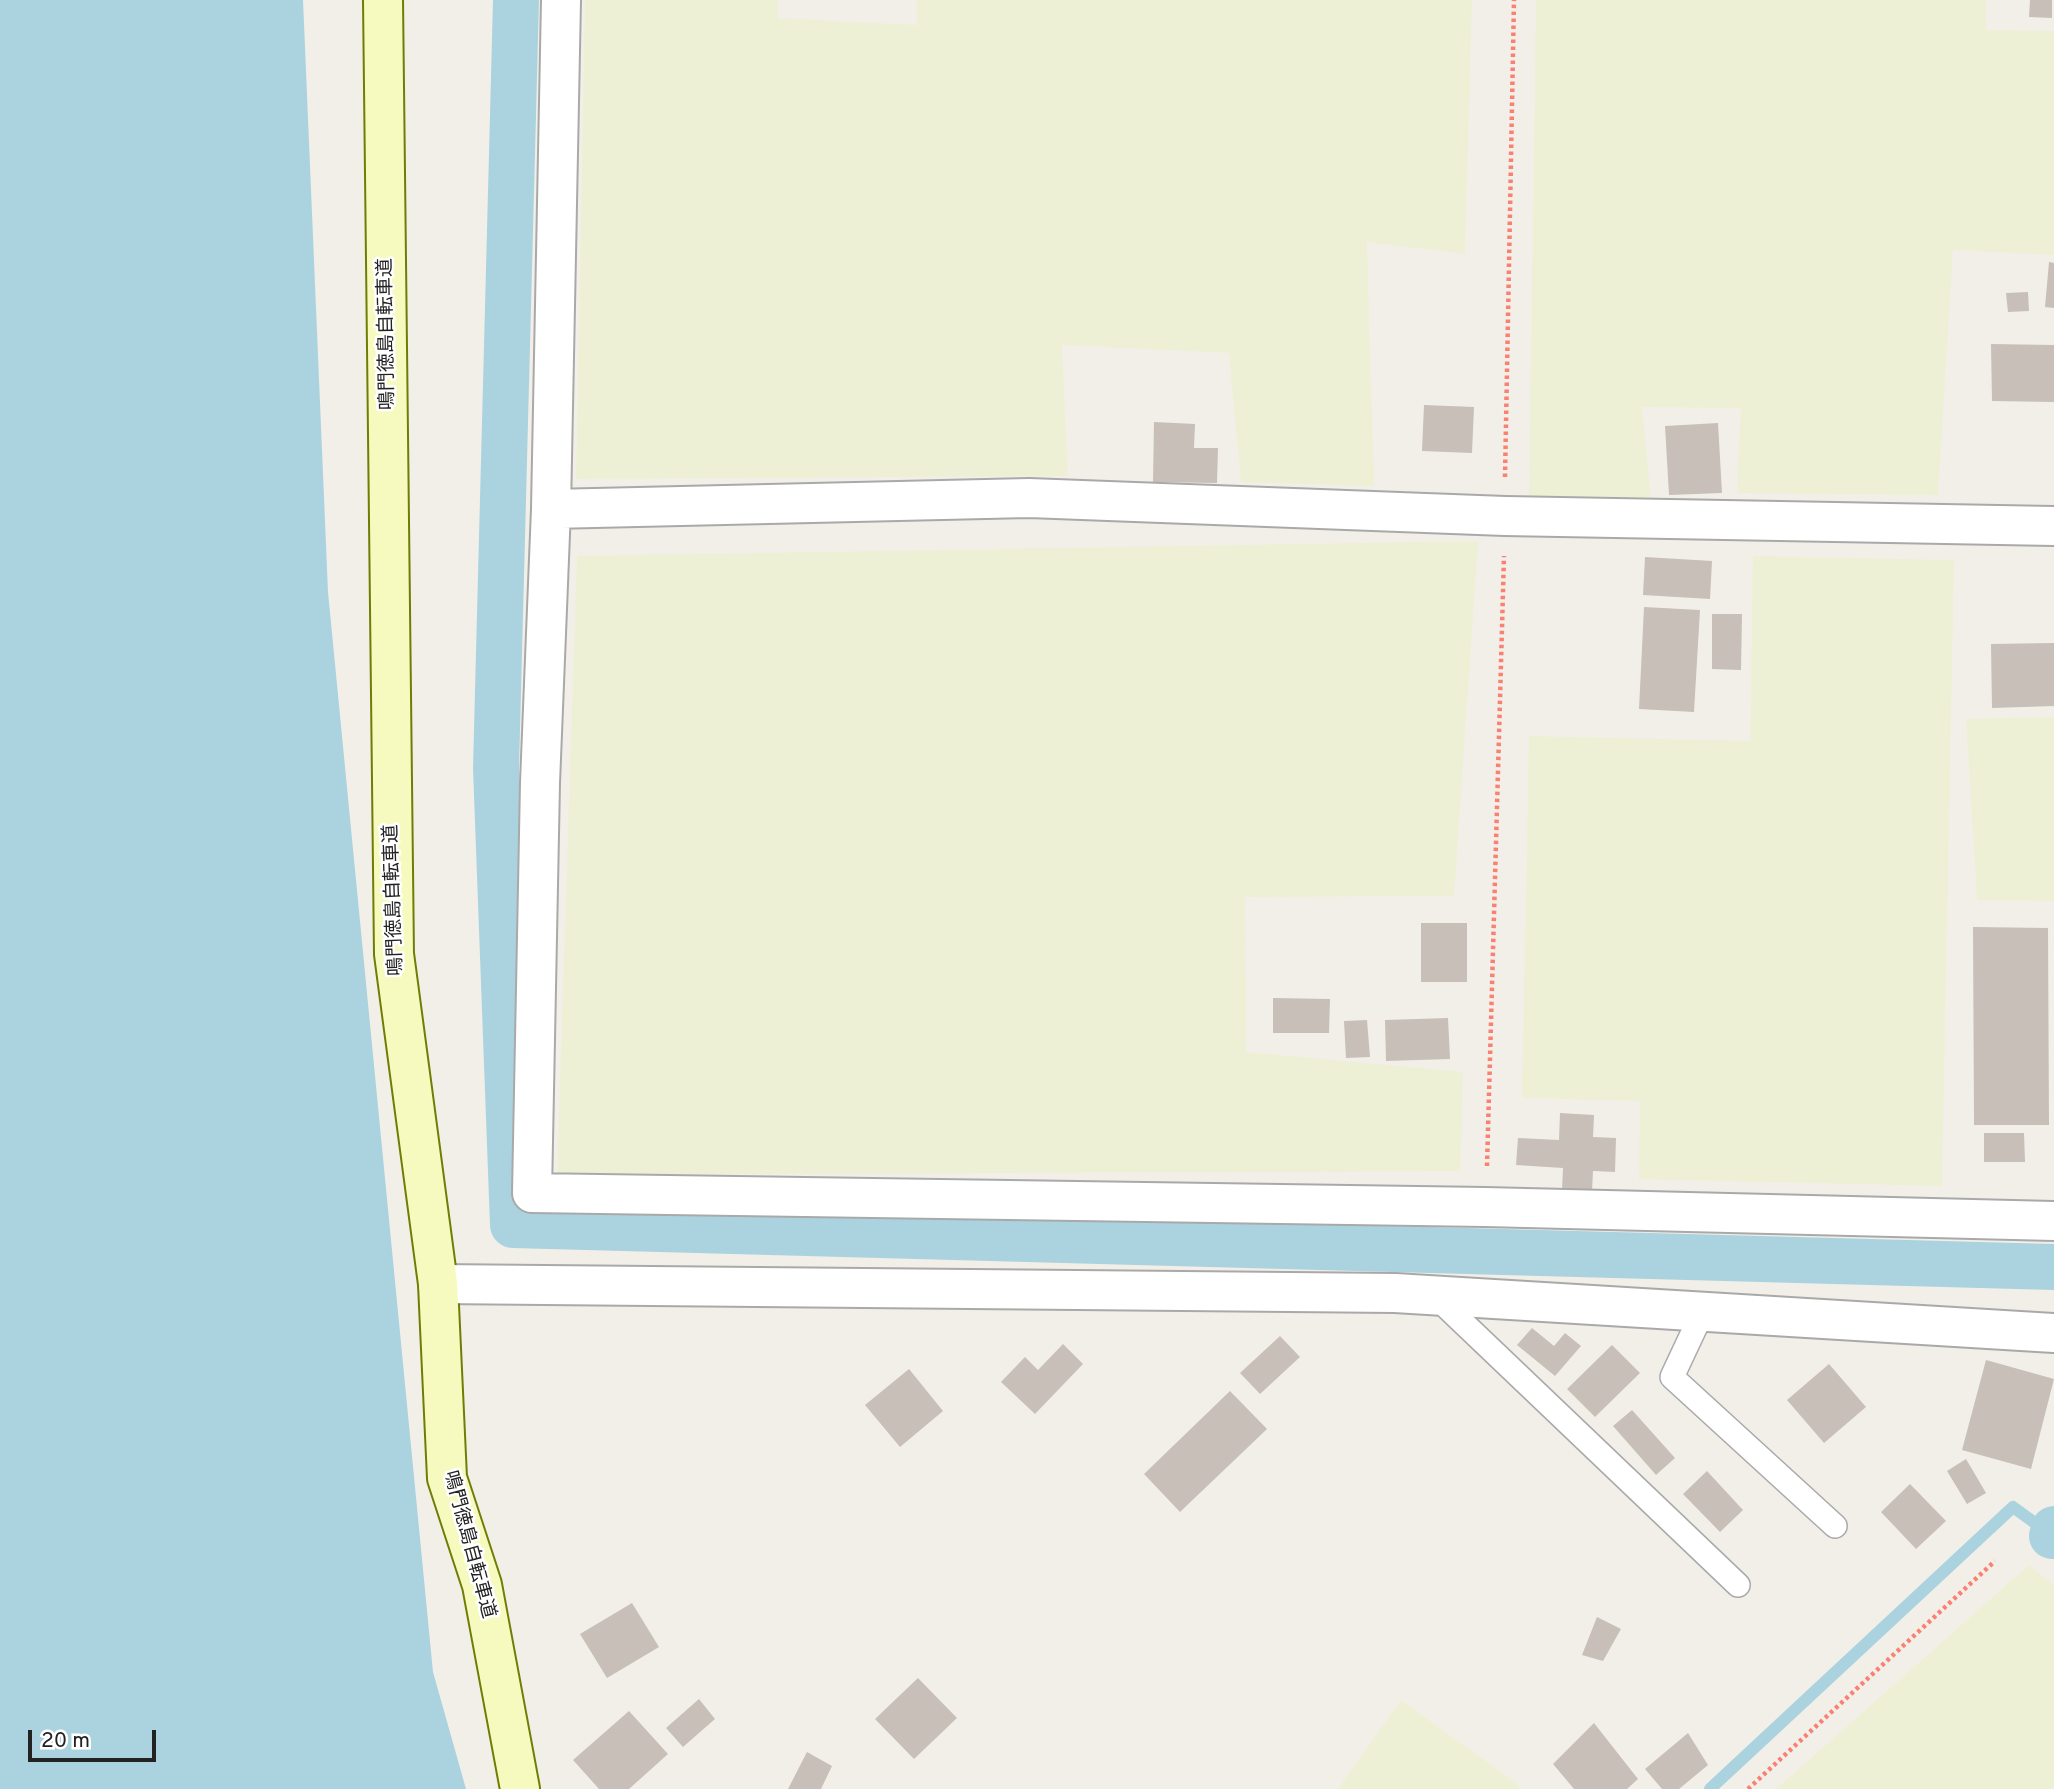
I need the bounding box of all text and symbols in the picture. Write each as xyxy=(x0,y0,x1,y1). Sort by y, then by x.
street label: 鳴門徳島自転車道 xyxy=(375,258,401,410)
street label: 鳴門徳島自転車道 xyxy=(381,824,409,976)
street label: 鳴門徳島自転車道 xyxy=(437,1469,499,1621)
scale bar xyxy=(32,1716,159,1760)
text: 20 m xyxy=(41,1728,90,1755)

